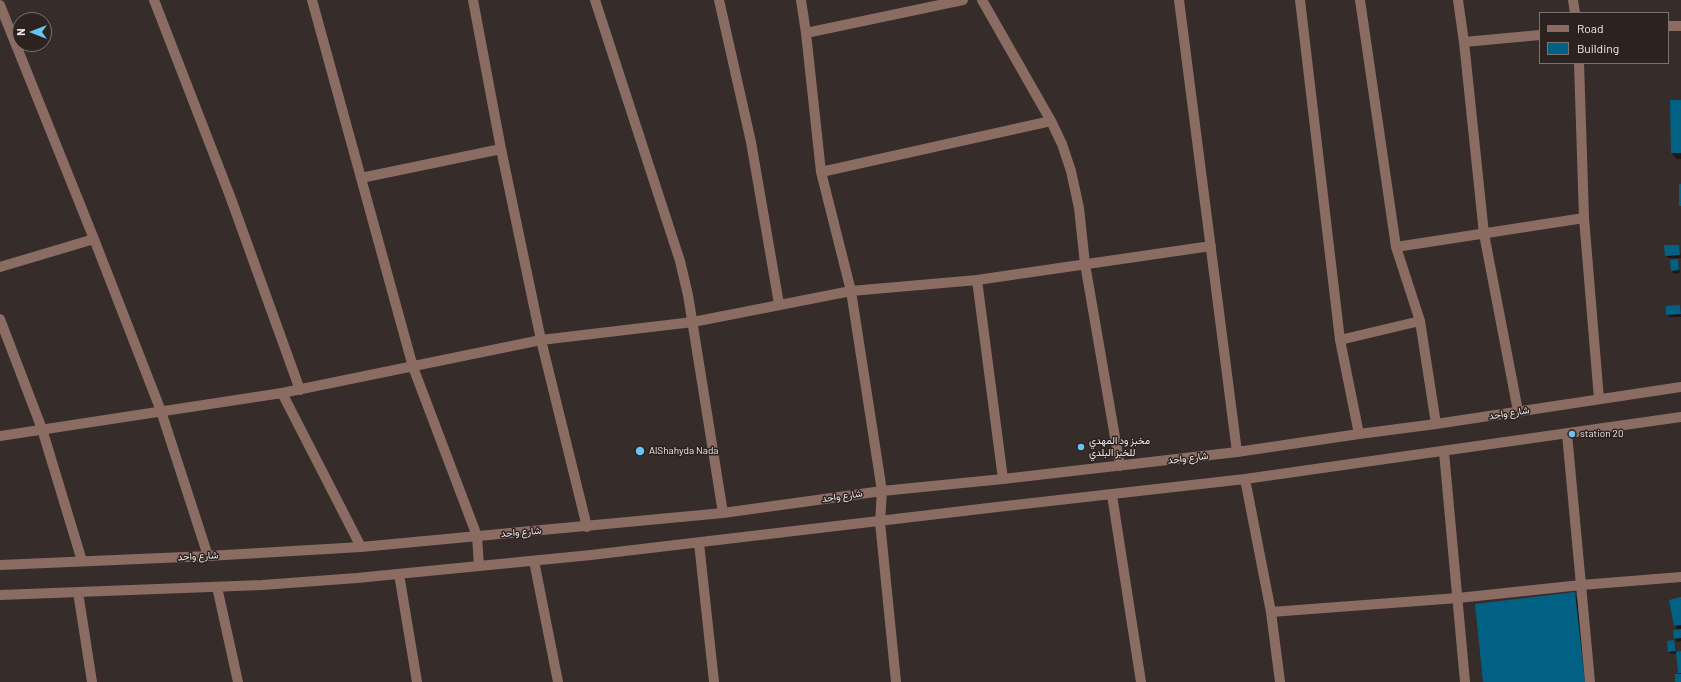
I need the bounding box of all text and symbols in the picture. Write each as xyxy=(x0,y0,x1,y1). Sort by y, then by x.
north arrow xyxy=(12,12,52,52)
legend xyxy=(1539,12,1669,64)
text: Road xyxy=(1577,21,1604,35)
text: N xyxy=(14,28,27,36)
text: Building xyxy=(1577,41,1619,55)
street label: شارع واحد xyxy=(1488,404,1530,422)
place label: station 20 xyxy=(1580,428,1624,440)
marker: station 20 xyxy=(1567,429,1577,439)
place label: مخبز ود المهدي للخبز البلدي xyxy=(1089,435,1150,458)
marker: مخبز ود المهدي للخبز البلدي xyxy=(1076,442,1086,452)
marker: AlShahyda Nada xyxy=(634,445,646,457)
place label: AlShahyda Nada xyxy=(649,445,718,457)
street label: شارع واحد xyxy=(1167,450,1209,466)
street label: شارع واحد xyxy=(821,487,863,505)
street label: شارع واحد xyxy=(500,524,542,540)
street label: شارع واحد xyxy=(177,549,219,563)

